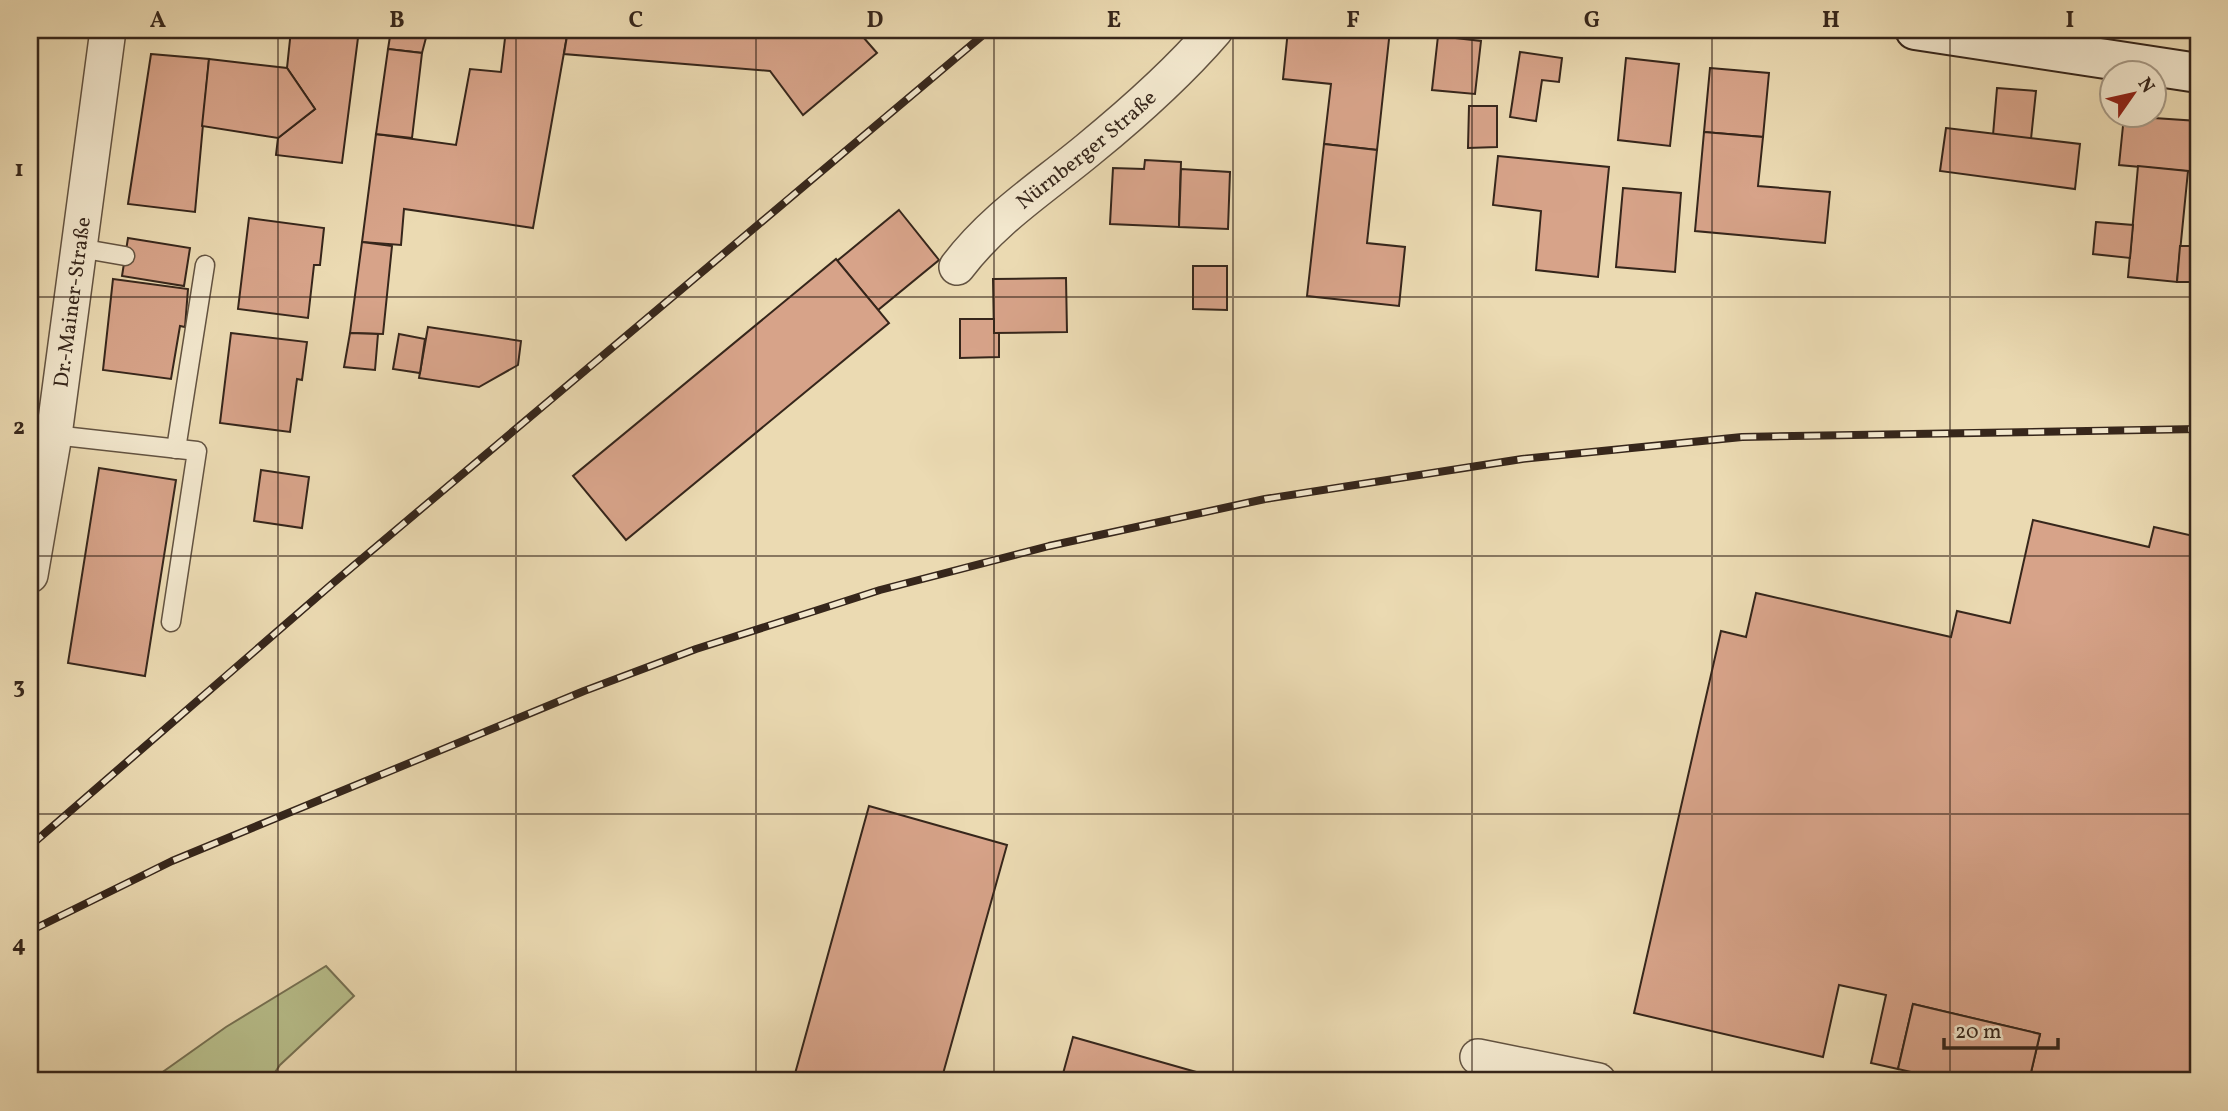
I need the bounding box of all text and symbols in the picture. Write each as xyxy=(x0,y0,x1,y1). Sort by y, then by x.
text: A xyxy=(150,5,166,37)
text: B xyxy=(389,5,405,37)
text: C xyxy=(629,5,643,37)
text: D xyxy=(867,5,884,37)
text: E xyxy=(1107,5,1121,37)
text: F xyxy=(1346,5,1360,37)
text: G xyxy=(1584,5,1600,37)
text: H xyxy=(1822,5,1840,37)
text: I xyxy=(2066,5,2074,37)
north arrow xyxy=(2098,60,2168,130)
text: N xyxy=(2131,73,2160,99)
street label: Nürnberger Straße xyxy=(1011,84,1164,217)
text: 1 xyxy=(14,154,24,186)
street label: Dr.-Mainer-Straße xyxy=(47,215,99,390)
text: 2 xyxy=(13,412,25,444)
text: 3 xyxy=(13,671,25,703)
text: 4 xyxy=(12,929,26,961)
scale bar xyxy=(1944,1006,2058,1050)
text: 20 m xyxy=(1955,1018,2001,1047)

